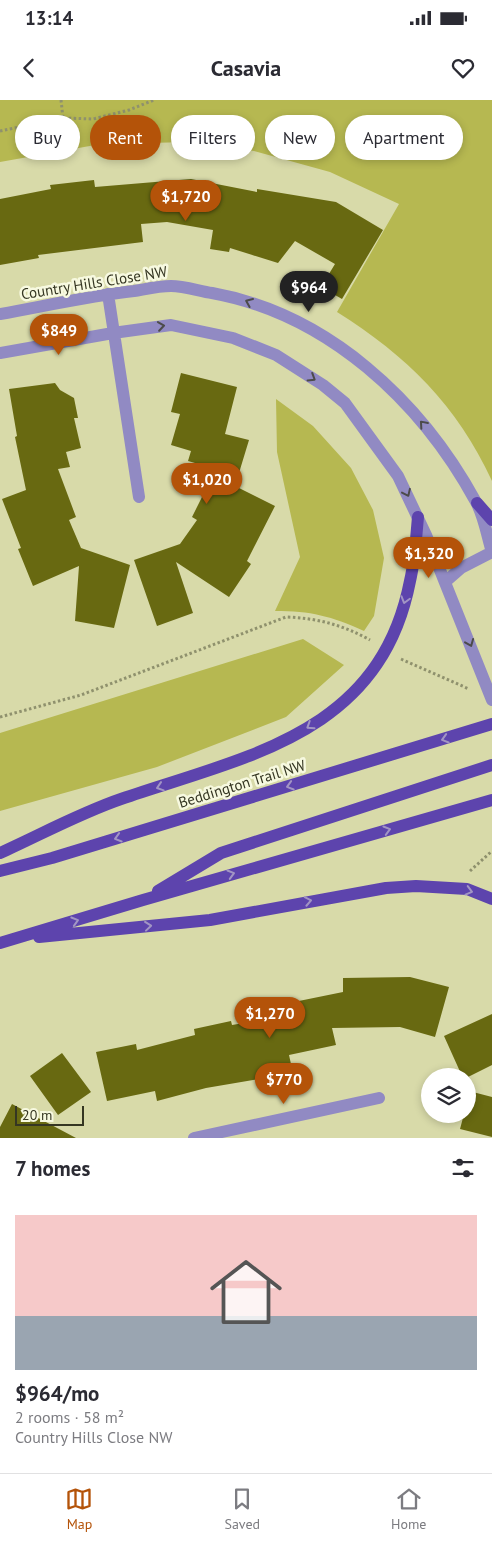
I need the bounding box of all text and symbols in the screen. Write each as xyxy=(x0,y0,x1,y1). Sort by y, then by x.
text: 13:14 xyxy=(25,6,73,30)
icon: back xyxy=(15,54,43,82)
text: Casavia xyxy=(211,54,281,82)
icon: heart xyxy=(449,54,477,82)
chip: Buy xyxy=(15,115,80,160)
chip: Rent xyxy=(90,115,161,160)
chip: Filters xyxy=(171,115,255,160)
chip: New xyxy=(265,115,335,160)
chip: Apartment xyxy=(345,115,463,160)
pin: $1,720 xyxy=(145,180,227,222)
text: $1,720 xyxy=(161,186,211,206)
street label: Country Hills Close NW xyxy=(20,261,169,303)
pin: $964 xyxy=(279,270,339,313)
text: $964 xyxy=(291,277,327,297)
one-way arrow xyxy=(245,297,254,308)
pin: $849 xyxy=(29,314,89,356)
text: $849 xyxy=(41,320,77,340)
one-way arrow xyxy=(157,321,165,332)
one-way arrow xyxy=(307,372,316,382)
one-way arrow xyxy=(419,420,428,429)
pin: $1,020 xyxy=(166,462,248,505)
text: $1,020 xyxy=(182,469,232,489)
one-way arrow xyxy=(400,488,410,497)
pin: $1,320 xyxy=(388,536,470,579)
text: $1,320 xyxy=(404,543,454,563)
one-way arrow xyxy=(401,595,411,603)
one-way arrow xyxy=(464,638,474,647)
one-way arrow xyxy=(306,720,316,729)
one-way arrow xyxy=(442,733,450,743)
street label: Beddington Trail NW xyxy=(176,755,308,812)
one-way arrow xyxy=(156,781,165,791)
one-way arrow xyxy=(286,781,295,791)
one-way arrow xyxy=(383,825,391,835)
one-way arrow xyxy=(114,833,122,843)
one-way arrow xyxy=(227,870,235,880)
one-way arrow xyxy=(464,885,473,896)
one-way arrow xyxy=(304,897,312,907)
one-way arrow xyxy=(71,916,79,926)
one-way arrow xyxy=(144,921,152,932)
pin: $1,270 xyxy=(229,996,311,1039)
text: $1,270 xyxy=(245,1003,295,1023)
pin: $770 xyxy=(254,1062,314,1105)
map controls xyxy=(421,1068,476,1123)
button: layers xyxy=(421,1068,476,1123)
text: $770 xyxy=(266,1069,302,1089)
scale bar xyxy=(15,1103,84,1126)
text: 20 m xyxy=(22,1106,52,1124)
icon: filters xyxy=(449,1154,477,1182)
text: 7 homes xyxy=(15,1155,90,1182)
icon: home xyxy=(201,1247,291,1337)
text: $964/mo xyxy=(15,1380,99,1407)
text: 2 rooms · 58 m² xyxy=(15,1407,124,1427)
text: Country Hills Close NW xyxy=(15,1427,172,1447)
tab: Map xyxy=(65,1485,93,1533)
tab: Saved xyxy=(224,1485,260,1533)
tab: Home xyxy=(391,1485,426,1533)

